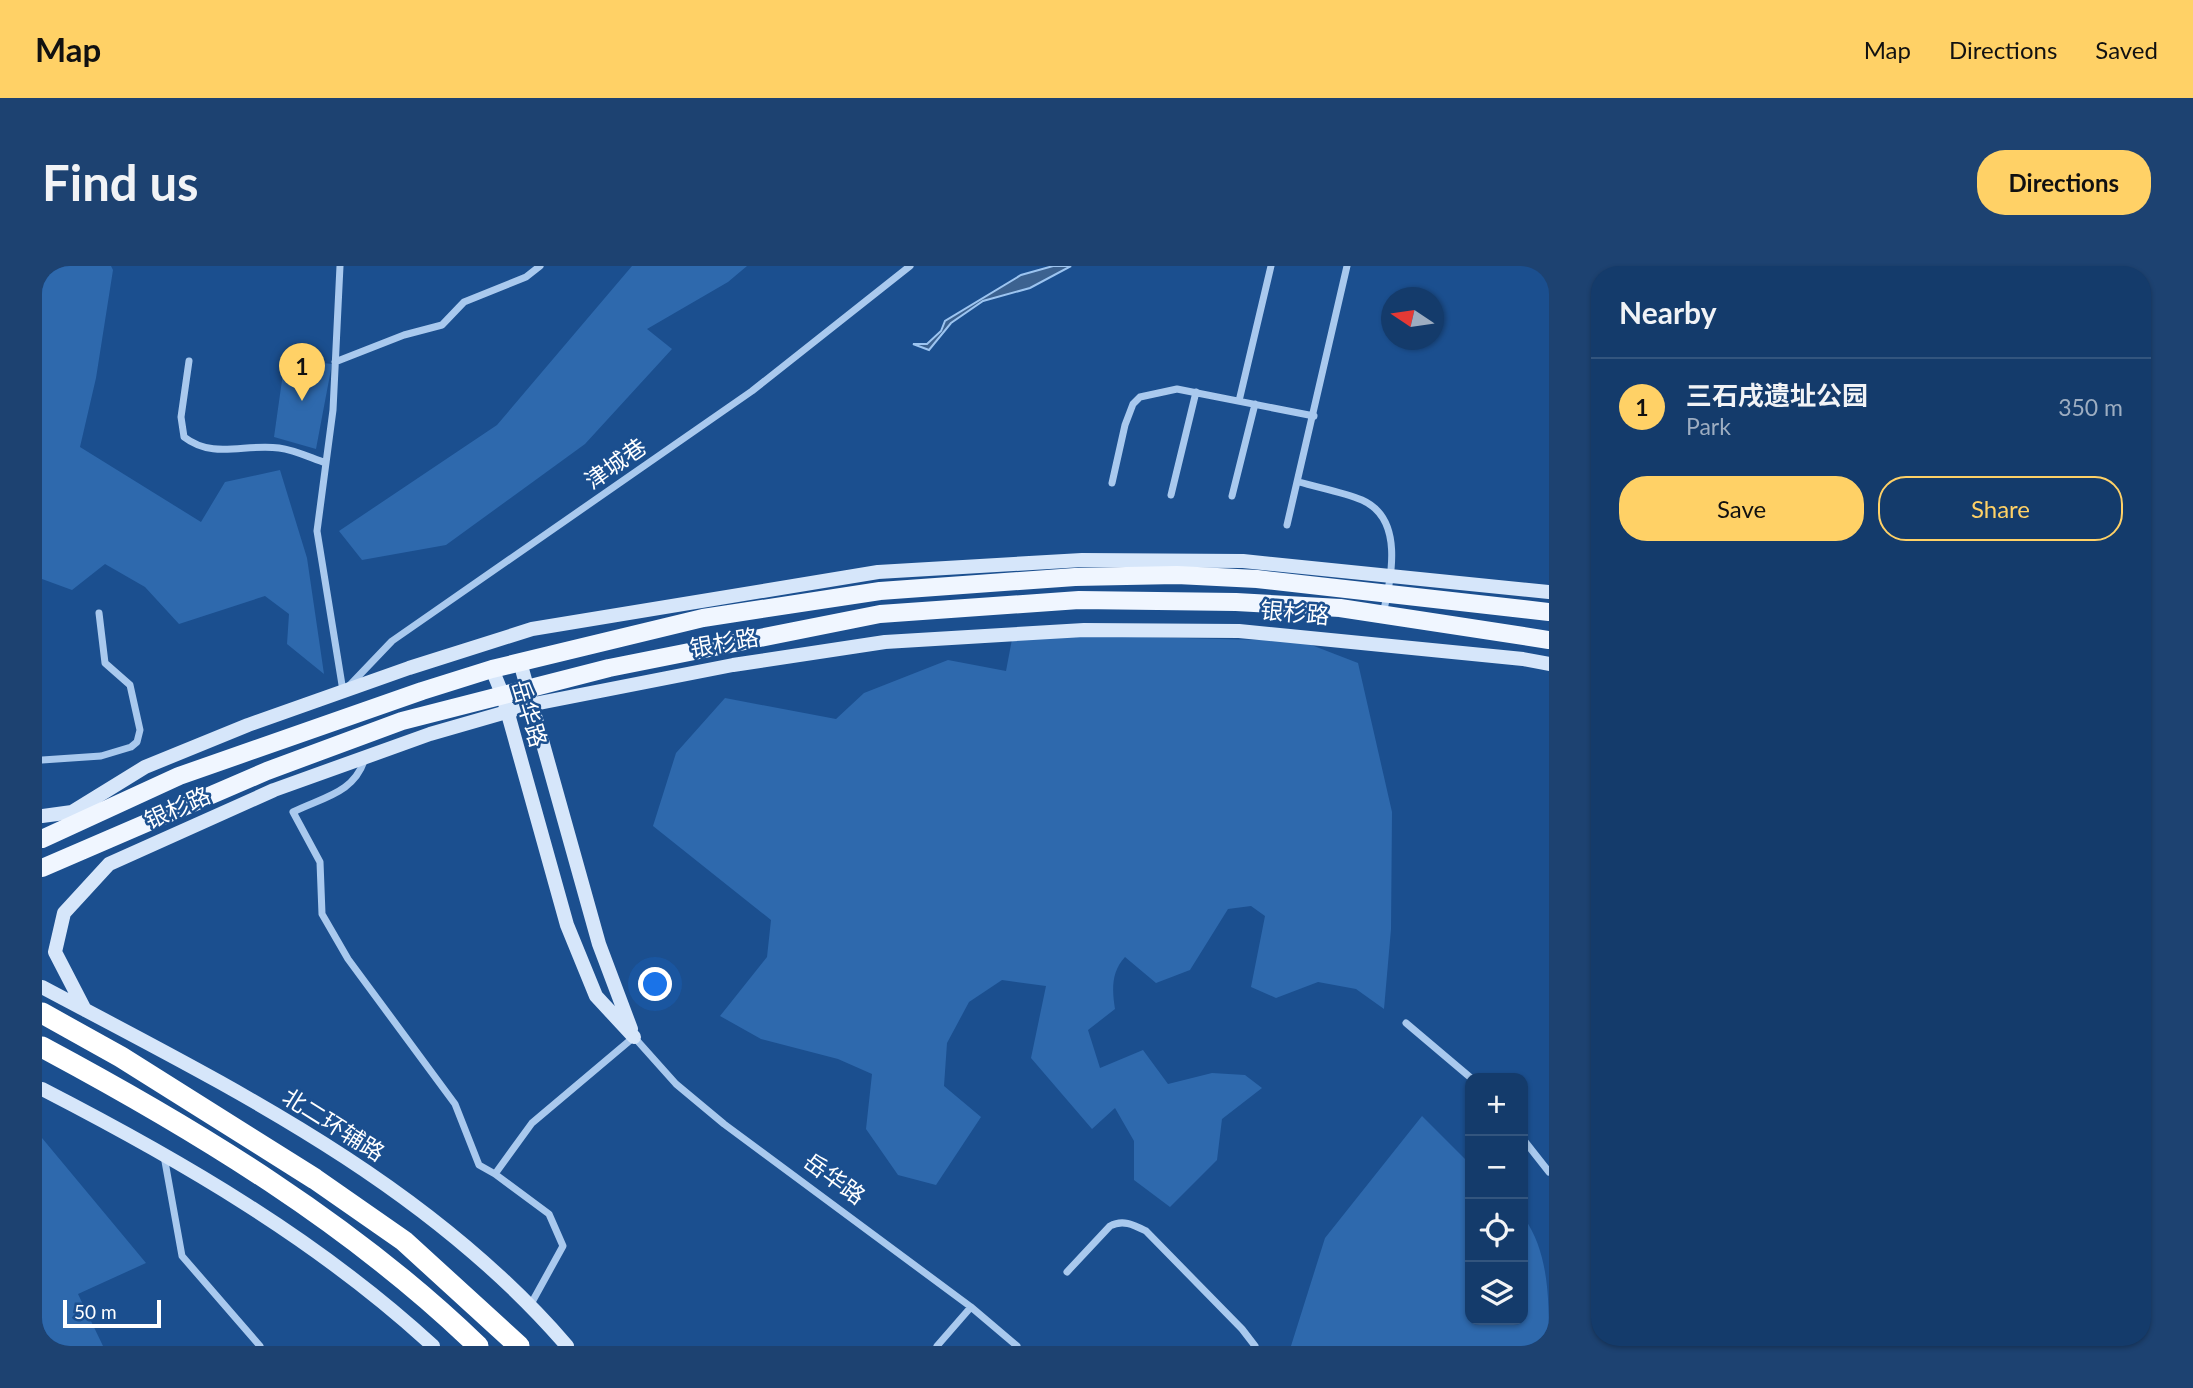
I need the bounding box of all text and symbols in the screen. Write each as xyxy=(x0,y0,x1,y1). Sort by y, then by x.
text: Map xyxy=(35,29,101,69)
text: Map xyxy=(1864,35,1911,64)
text: Directions xyxy=(1949,35,2057,64)
text: Saved xyxy=(2095,35,2158,64)
button: Directions xyxy=(1977,150,2151,215)
text: Find us xyxy=(42,153,199,211)
north arrow xyxy=(1381,287,1444,350)
text: Nearby xyxy=(1619,294,1717,330)
pin: 1 xyxy=(279,343,325,401)
text: 三石戌遗址公园 xyxy=(1686,379,1868,411)
text: 1 xyxy=(1635,393,1649,421)
text: 350 m xyxy=(2058,393,2123,421)
text: Park xyxy=(1686,412,1731,440)
street label: 津城巷 xyxy=(579,432,651,494)
button: Save xyxy=(1619,476,1864,541)
button: Share xyxy=(1878,476,2123,541)
street label: 银杉路 xyxy=(1259,595,1331,629)
street label: 银杉路 xyxy=(688,622,760,662)
street label: 岳华路 xyxy=(507,676,553,750)
street label: 银杉路 xyxy=(140,780,214,834)
your location xyxy=(638,967,672,1001)
map controls xyxy=(1465,1073,1528,1325)
button: + xyxy=(1465,1073,1528,1136)
street label: 北二环辅路 xyxy=(278,1082,390,1166)
button: − xyxy=(1465,1136,1528,1199)
street label: 岳华路 xyxy=(799,1146,871,1210)
button: locate xyxy=(1465,1199,1528,1262)
button: layers xyxy=(1465,1262,1528,1325)
scale bar xyxy=(63,1297,161,1329)
text: 50 m xyxy=(74,1300,117,1323)

